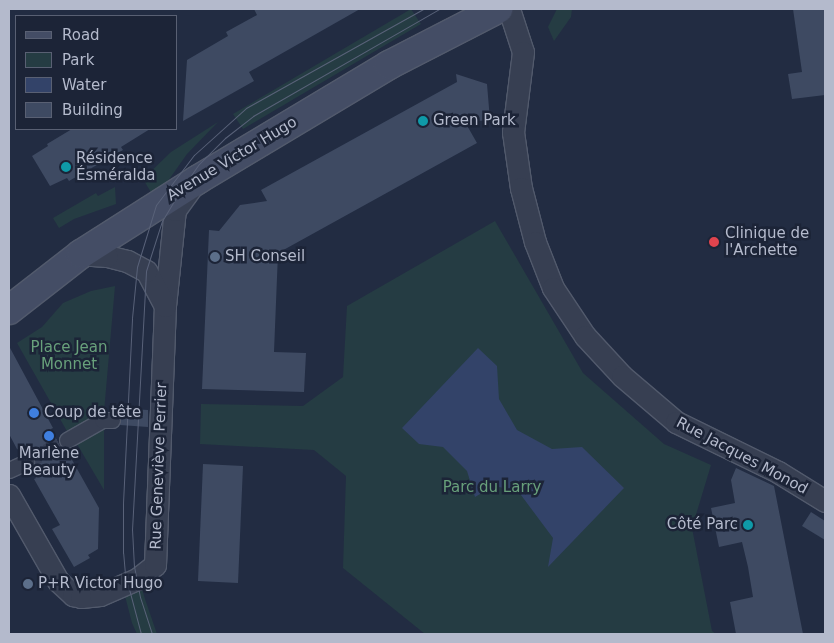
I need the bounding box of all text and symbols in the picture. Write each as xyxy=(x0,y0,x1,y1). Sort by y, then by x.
legend xyxy=(15,15,178,130)
text: Road xyxy=(62,26,100,44)
text: Park xyxy=(62,51,94,69)
text: Water xyxy=(62,76,106,94)
text: Building xyxy=(62,101,123,119)
place label: Green Park xyxy=(433,112,516,130)
street label: Avenue Victor Hugo xyxy=(164,113,300,205)
marker: Green Park xyxy=(417,115,429,127)
place label: Résidence Ésméralda xyxy=(76,149,155,184)
marker: Résidence Ésméralda xyxy=(60,161,72,173)
place label: Clinique de l'Archette xyxy=(725,224,809,259)
marker: Clinique de l'Archette xyxy=(707,235,721,249)
place label: SH Conseil xyxy=(225,248,305,266)
marker: SH Conseil xyxy=(209,251,221,263)
park label: Place Jean Monnet xyxy=(31,338,107,373)
street label: Rue Geneviève Perrier xyxy=(147,382,171,550)
place label: Coup de tête xyxy=(44,404,141,422)
marker: Coup de tête xyxy=(28,407,40,419)
street label: Rue Jacques Monod xyxy=(673,414,811,498)
marker: Marlène Beauty xyxy=(43,430,55,442)
place label: Marlène Beauty xyxy=(19,444,79,479)
park label: Parc du Larry xyxy=(443,479,541,497)
place label: Côté Parc xyxy=(667,516,738,534)
marker: Côté Parc xyxy=(742,519,754,531)
place label: P+R Victor Hugo xyxy=(38,575,163,593)
marker: P+R Victor Hugo xyxy=(22,578,34,590)

